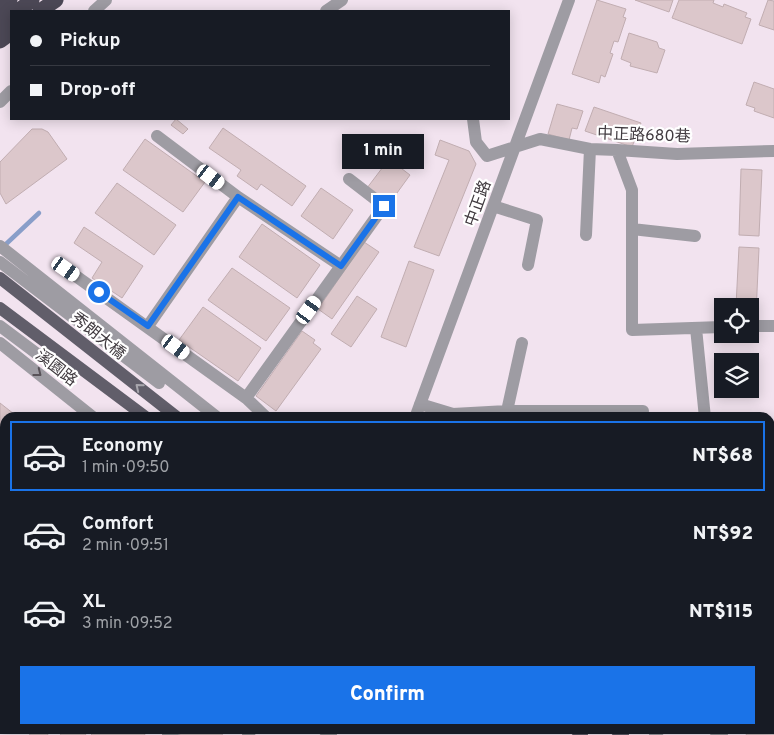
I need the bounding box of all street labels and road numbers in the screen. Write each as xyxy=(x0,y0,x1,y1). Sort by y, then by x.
street label: 中正路680巷 xyxy=(597,124,691,148)
street label: 中正路 xyxy=(461,178,496,230)
street label: 秀朗大橋 xyxy=(67,309,129,364)
street label: 溪園路 xyxy=(31,346,81,391)

